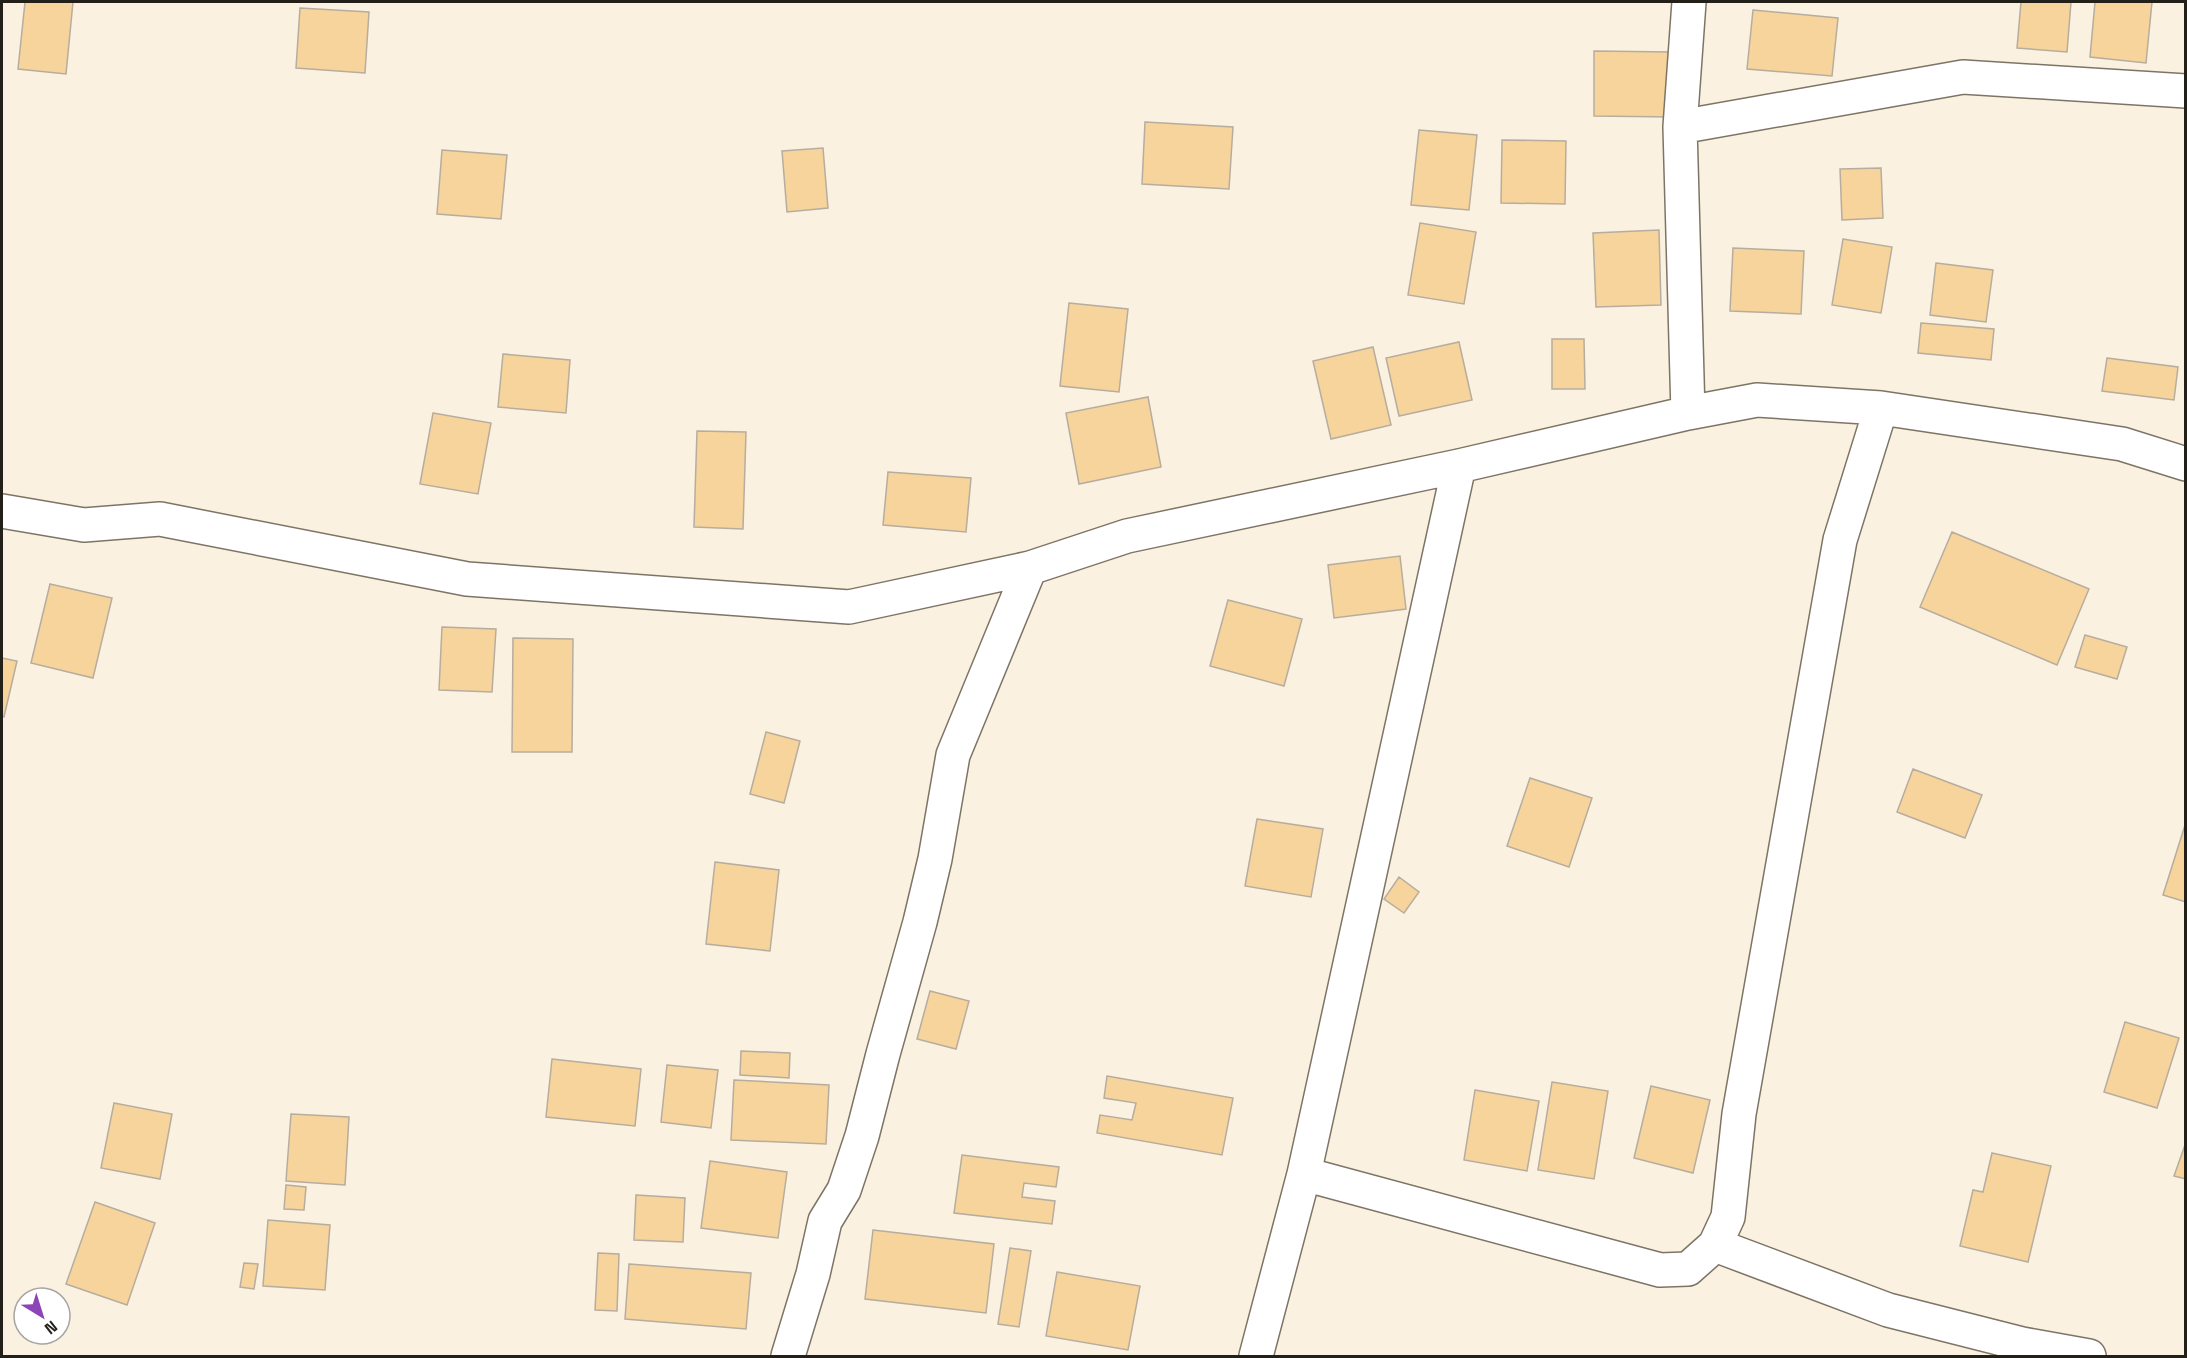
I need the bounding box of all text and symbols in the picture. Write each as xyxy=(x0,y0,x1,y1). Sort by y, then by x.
north arrow xyxy=(12,1286,72,1346)
text: N xyxy=(40,1316,62,1339)

